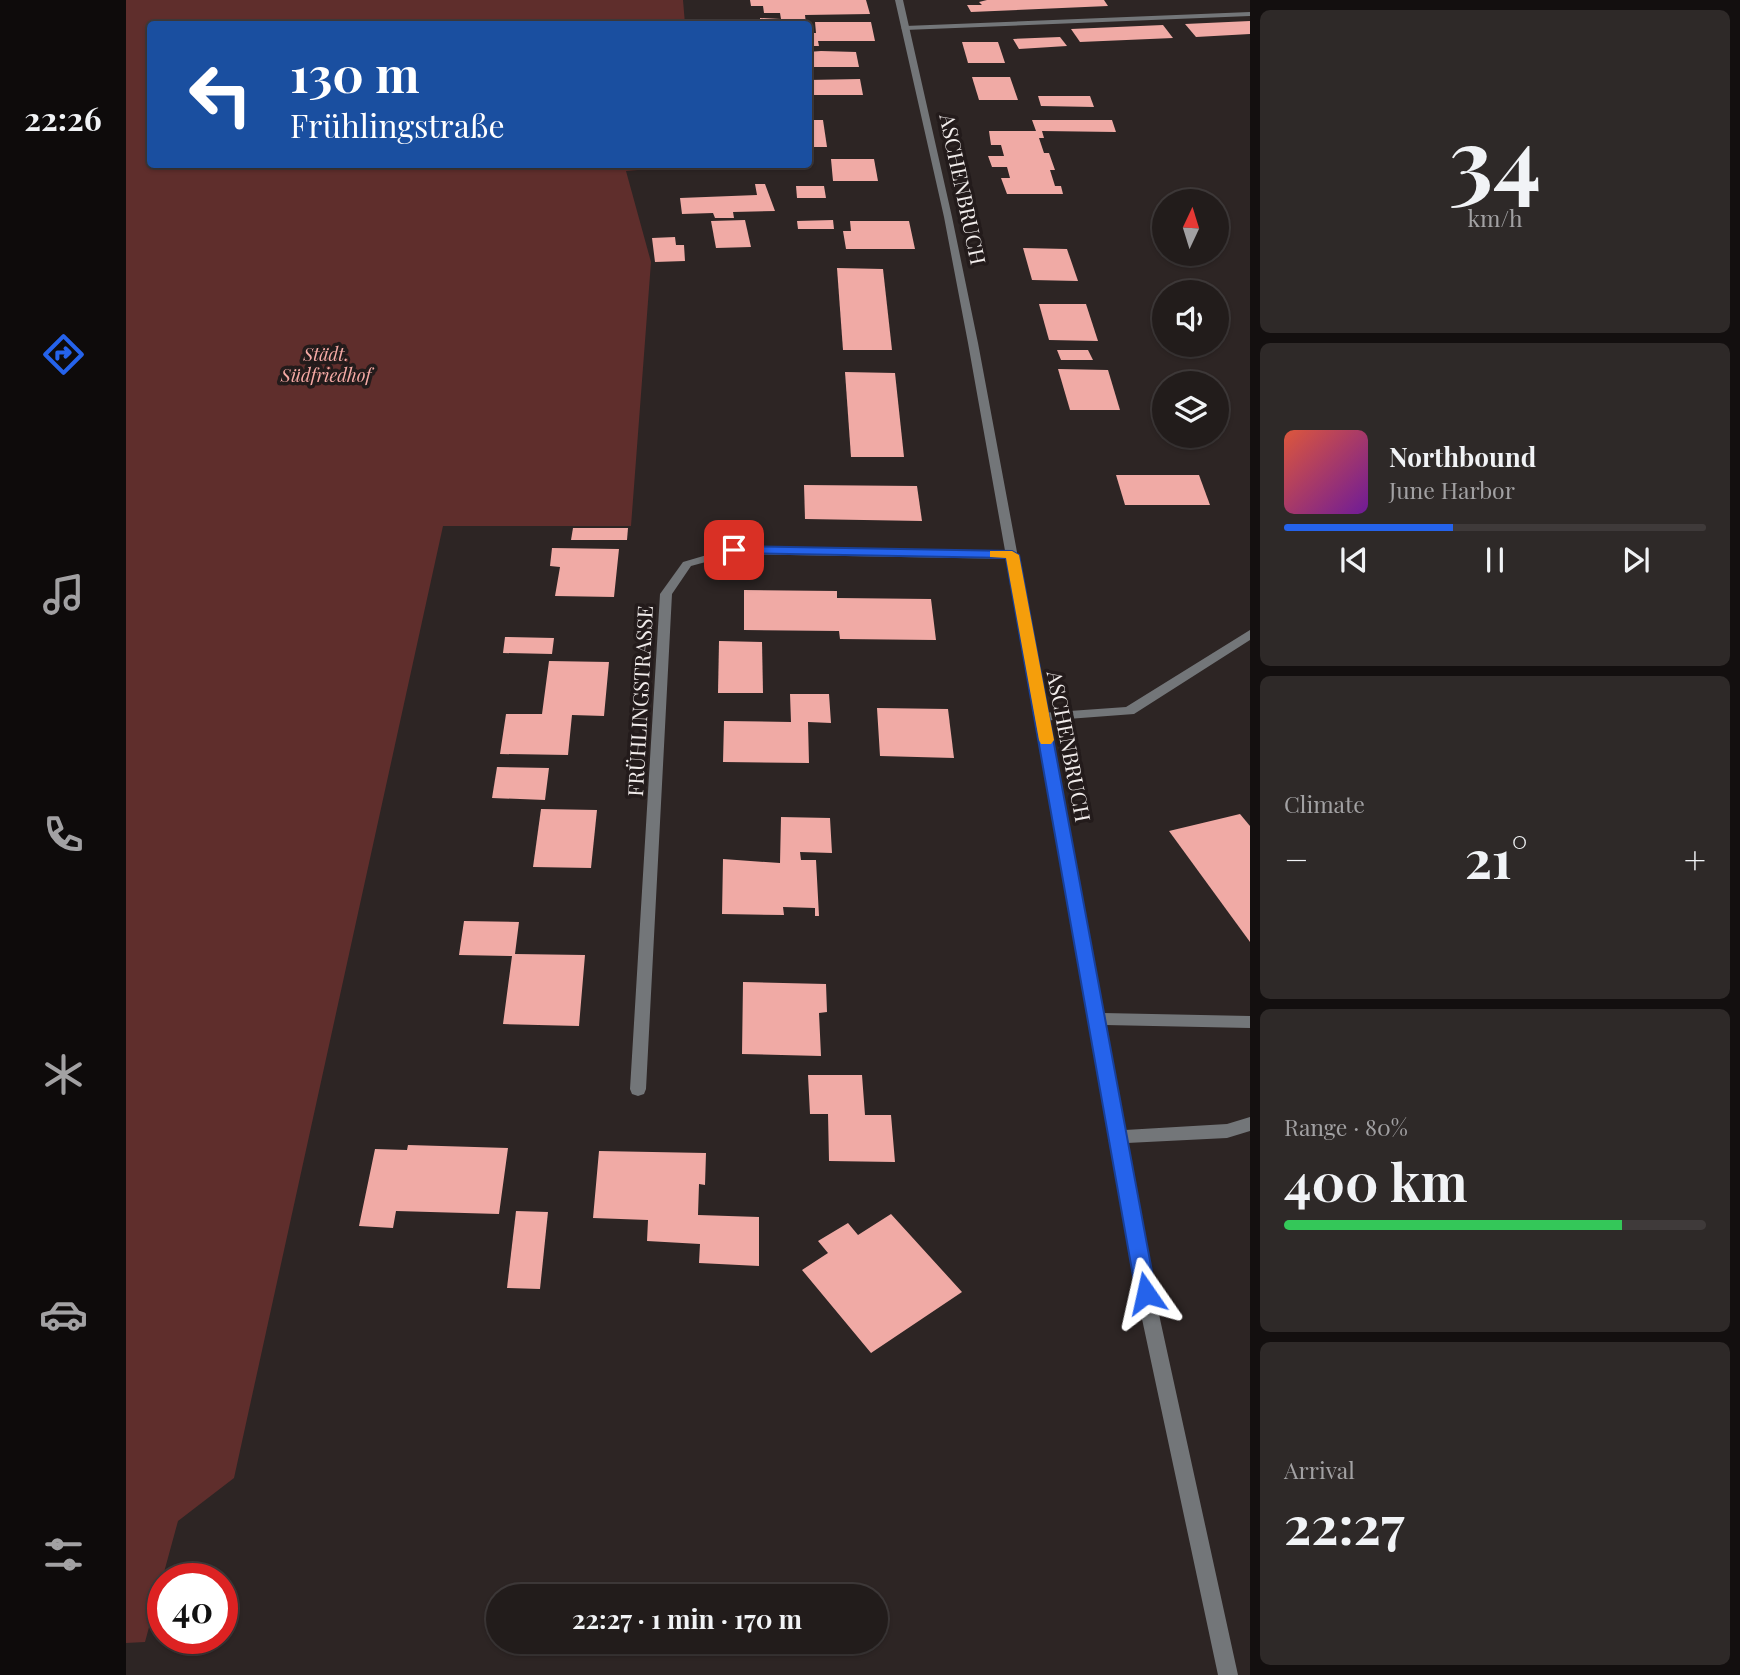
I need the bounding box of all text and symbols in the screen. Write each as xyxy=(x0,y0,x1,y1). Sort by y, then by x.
text: 130 m xyxy=(290,40,420,105)
icon: left xyxy=(175,49,266,140)
text: 22:26 xyxy=(24,96,102,139)
text: 34 xyxy=(1449,96,1541,217)
text: Frühlingstraße xyxy=(290,103,505,146)
street label: ASCHENBRUCH xyxy=(934,110,994,267)
north arrow xyxy=(1152,189,1228,266)
map controls xyxy=(1152,189,1229,448)
text: km/h xyxy=(1467,202,1523,233)
button: sound xyxy=(1152,280,1229,357)
icon: directions xyxy=(39,330,88,379)
park label: Städt. Südfriedhof xyxy=(280,342,374,387)
button: layers xyxy=(1152,371,1229,448)
text: Northbound xyxy=(1389,439,1536,474)
text: June Harbor xyxy=(1389,474,1515,505)
pin xyxy=(704,520,764,580)
icon: arrive xyxy=(715,531,753,569)
icon: previous xyxy=(1335,541,1373,579)
icon: pause xyxy=(1476,541,1514,579)
icon: next xyxy=(1617,541,1655,579)
icon: music xyxy=(39,570,88,619)
street label: FRÜHLINGSTRASSE xyxy=(620,605,658,797)
street label: ASCHENBRUCH xyxy=(1041,667,1098,824)
text: Climate xyxy=(1284,788,1365,819)
icon: phone xyxy=(39,810,88,859)
text: 21° xyxy=(1465,823,1528,892)
text: − xyxy=(1284,833,1309,884)
text: + xyxy=(1684,833,1706,884)
icon: climate xyxy=(39,1050,88,1099)
text: Range · 80% xyxy=(1284,1111,1408,1142)
text: 400 km xyxy=(1284,1146,1468,1215)
position arrow xyxy=(1109,1256,1183,1330)
icon: car xyxy=(39,1290,88,1339)
text: Arrival xyxy=(1284,1454,1355,1485)
text: 22:27 xyxy=(1284,1489,1404,1558)
icon: filters xyxy=(39,1530,88,1579)
speed limit sign: 40 xyxy=(147,1563,238,1654)
text: 22:27 · 1 min · 170 m xyxy=(572,1601,802,1636)

